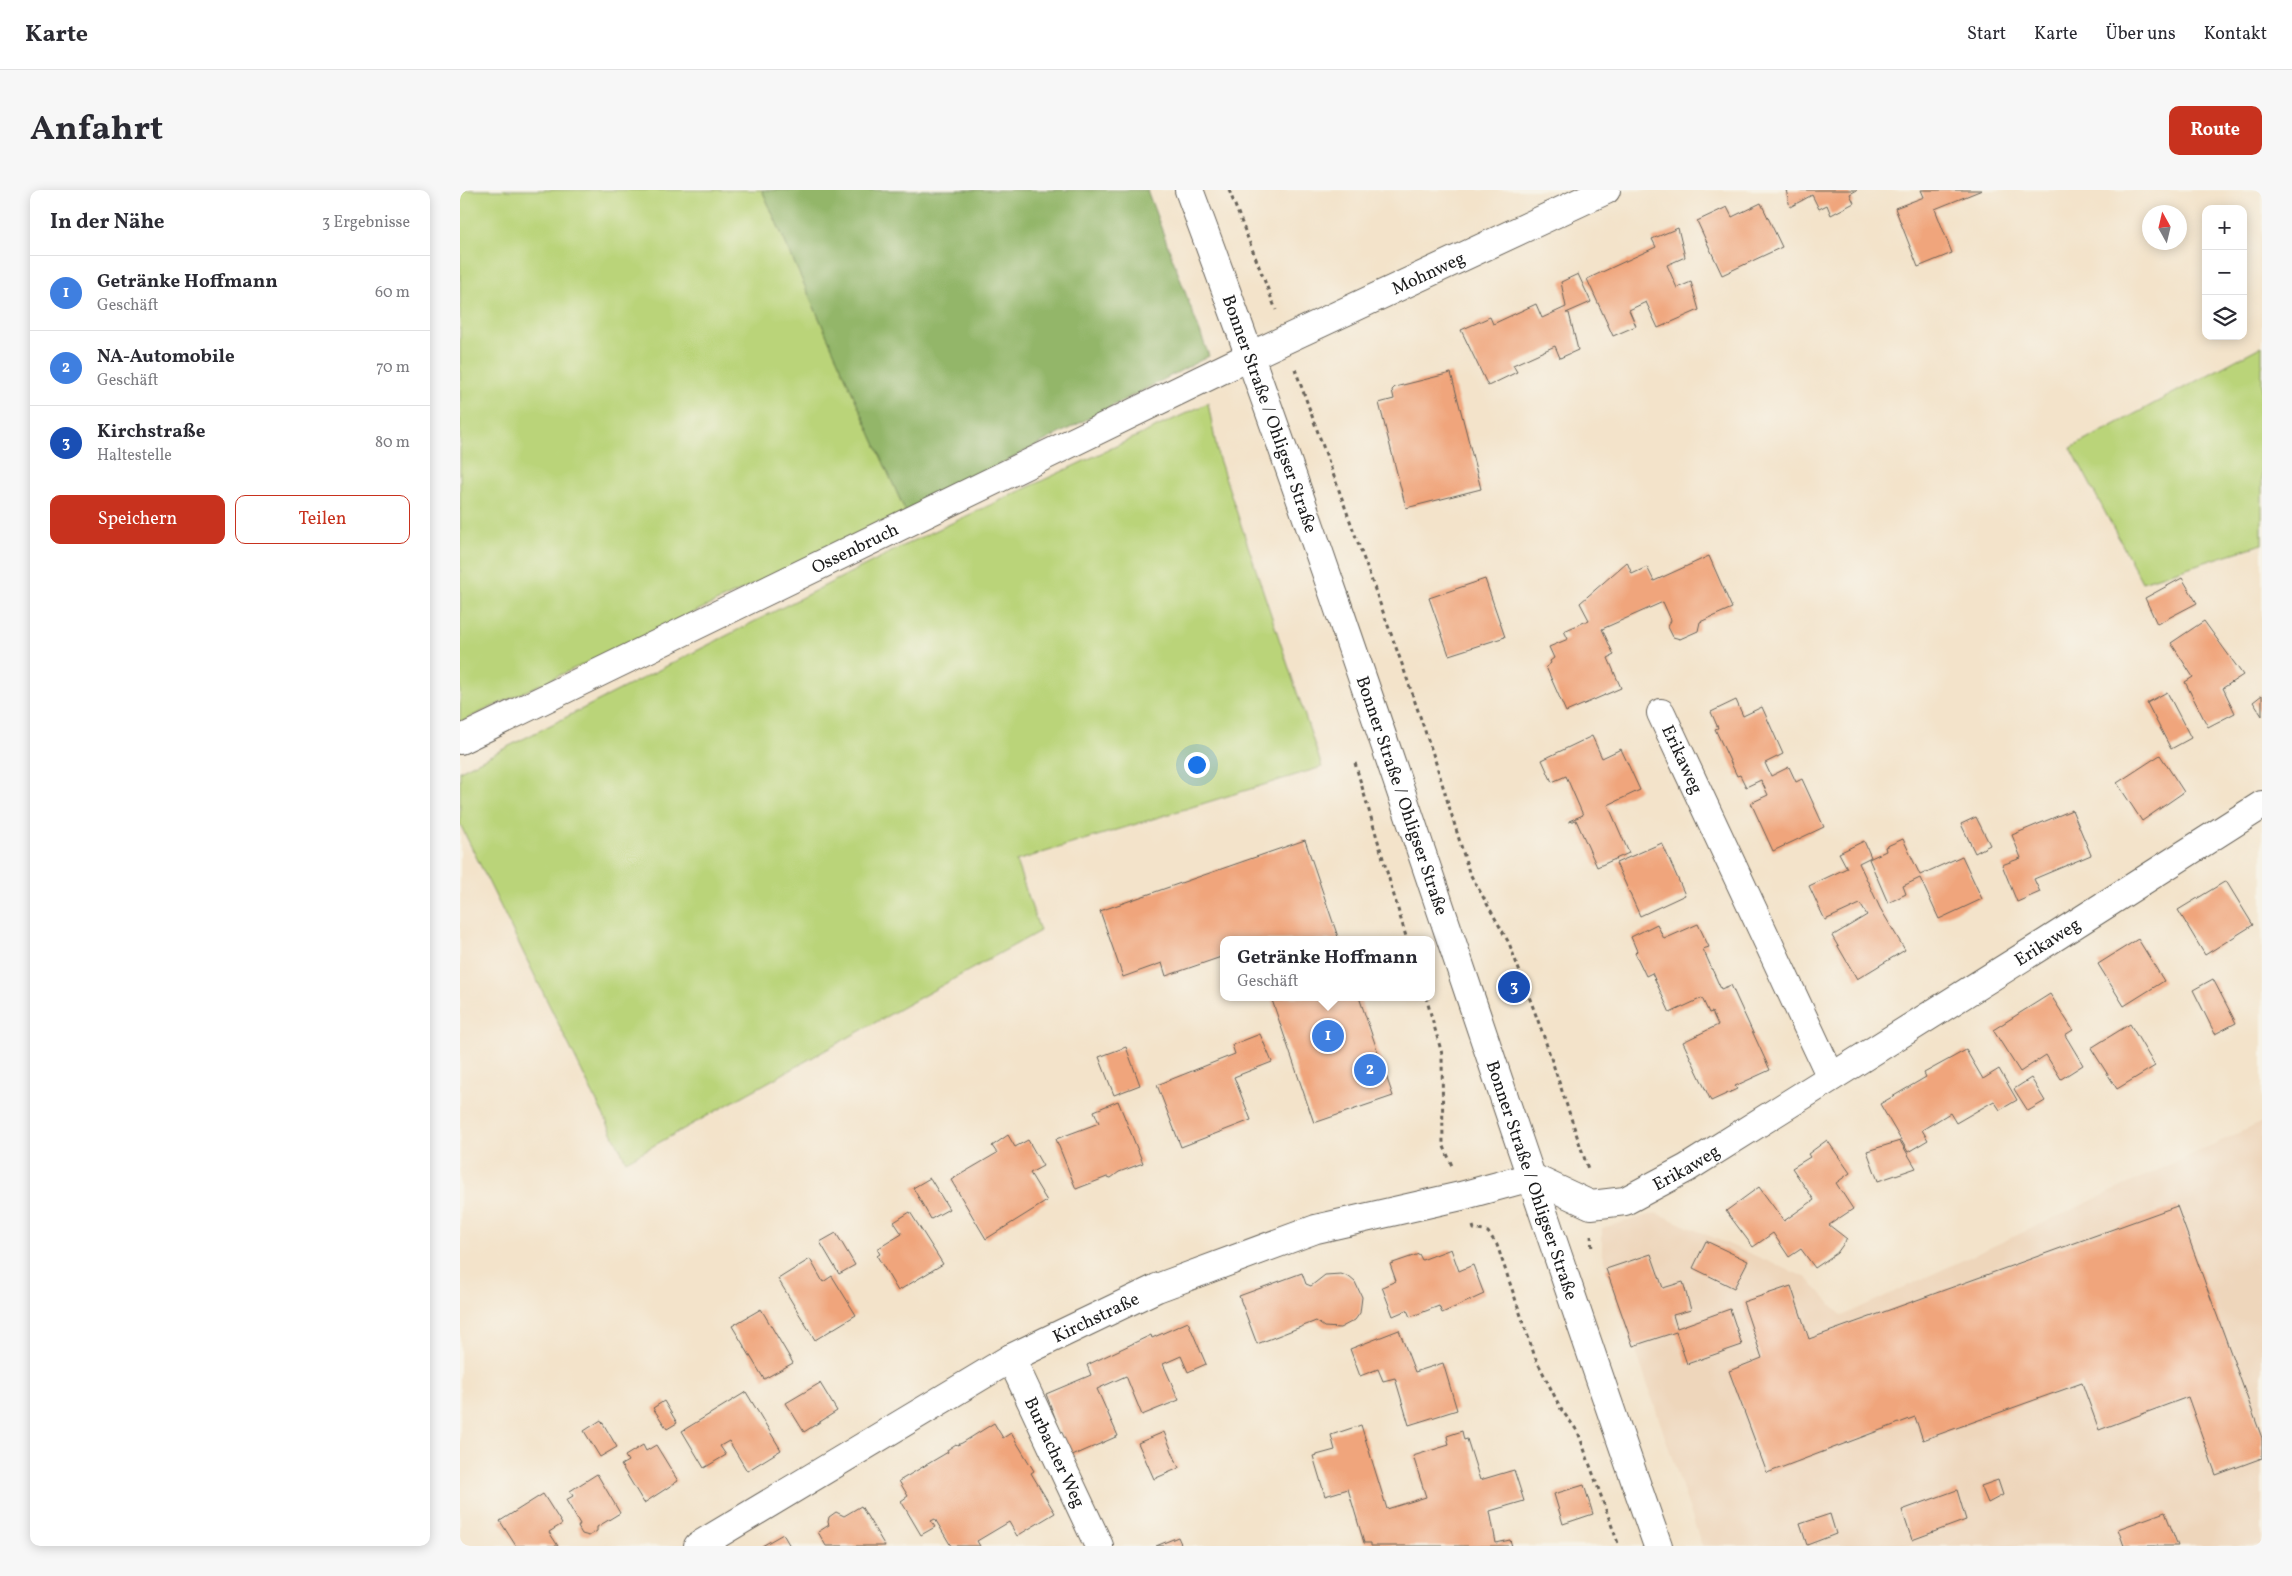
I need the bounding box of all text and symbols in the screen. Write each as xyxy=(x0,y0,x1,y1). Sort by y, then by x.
text: Karte xyxy=(25,18,88,52)
text: Start xyxy=(1967,22,2006,47)
text: Karte xyxy=(2034,22,2078,47)
text: Über uns xyxy=(2106,22,2176,47)
text: Kontakt xyxy=(2204,22,2267,47)
text: Anfahrt xyxy=(30,106,163,154)
button: Route xyxy=(2169,106,2262,155)
north arrow xyxy=(2142,205,2187,250)
map controls xyxy=(2202,205,2247,340)
button: + xyxy=(2202,205,2247,250)
text: In der Nähe xyxy=(50,208,165,237)
text: 3 Ergebnisse xyxy=(322,212,410,234)
street label: Mohnweg xyxy=(1388,246,1470,302)
button: − xyxy=(2202,250,2247,295)
text: Getränke Hoffmann xyxy=(97,269,278,295)
text: 1 xyxy=(63,282,69,304)
text: 60 m xyxy=(375,282,410,304)
street label: Bonner Straße / Ohligser Straße xyxy=(1215,292,1322,537)
text: Geschäft xyxy=(97,295,158,317)
button: layers xyxy=(2202,295,2247,340)
text: NA-Automobile xyxy=(97,344,235,370)
text: 2 xyxy=(62,357,70,379)
text: 70 m xyxy=(376,357,410,379)
text: Geschäft xyxy=(97,370,158,392)
text: Kirchstraße xyxy=(97,419,205,445)
text: 3 xyxy=(62,432,70,454)
text: 80 m xyxy=(375,432,410,454)
text: Haltestelle xyxy=(97,445,172,467)
button: Speichern xyxy=(50,495,225,544)
button: Teilen xyxy=(235,495,410,544)
street label: Ossenbruch xyxy=(808,518,903,581)
street label: Bonner Straße / Ohligser Straße xyxy=(1349,673,1453,919)
street label: Erikaweg xyxy=(1654,721,1708,798)
your location xyxy=(1184,752,1210,778)
street label: Erikaweg xyxy=(2010,913,2086,973)
popup xyxy=(1220,936,1435,1001)
text: Getränke Hoffmann xyxy=(1237,945,1418,971)
pin: 3 xyxy=(1498,968,1530,1006)
text: Geschäft xyxy=(1237,971,1299,993)
pin: 1 xyxy=(1312,1017,1344,1055)
pin: 2 xyxy=(1354,1051,1386,1089)
street label: Bonner Straße / Ohligser Straße xyxy=(1479,1058,1583,1304)
street label: Erikaweg xyxy=(1649,1139,1725,1198)
street label: Kirchstraße xyxy=(1049,1287,1144,1350)
street label: Burbacher Weg xyxy=(1017,1393,1090,1512)

